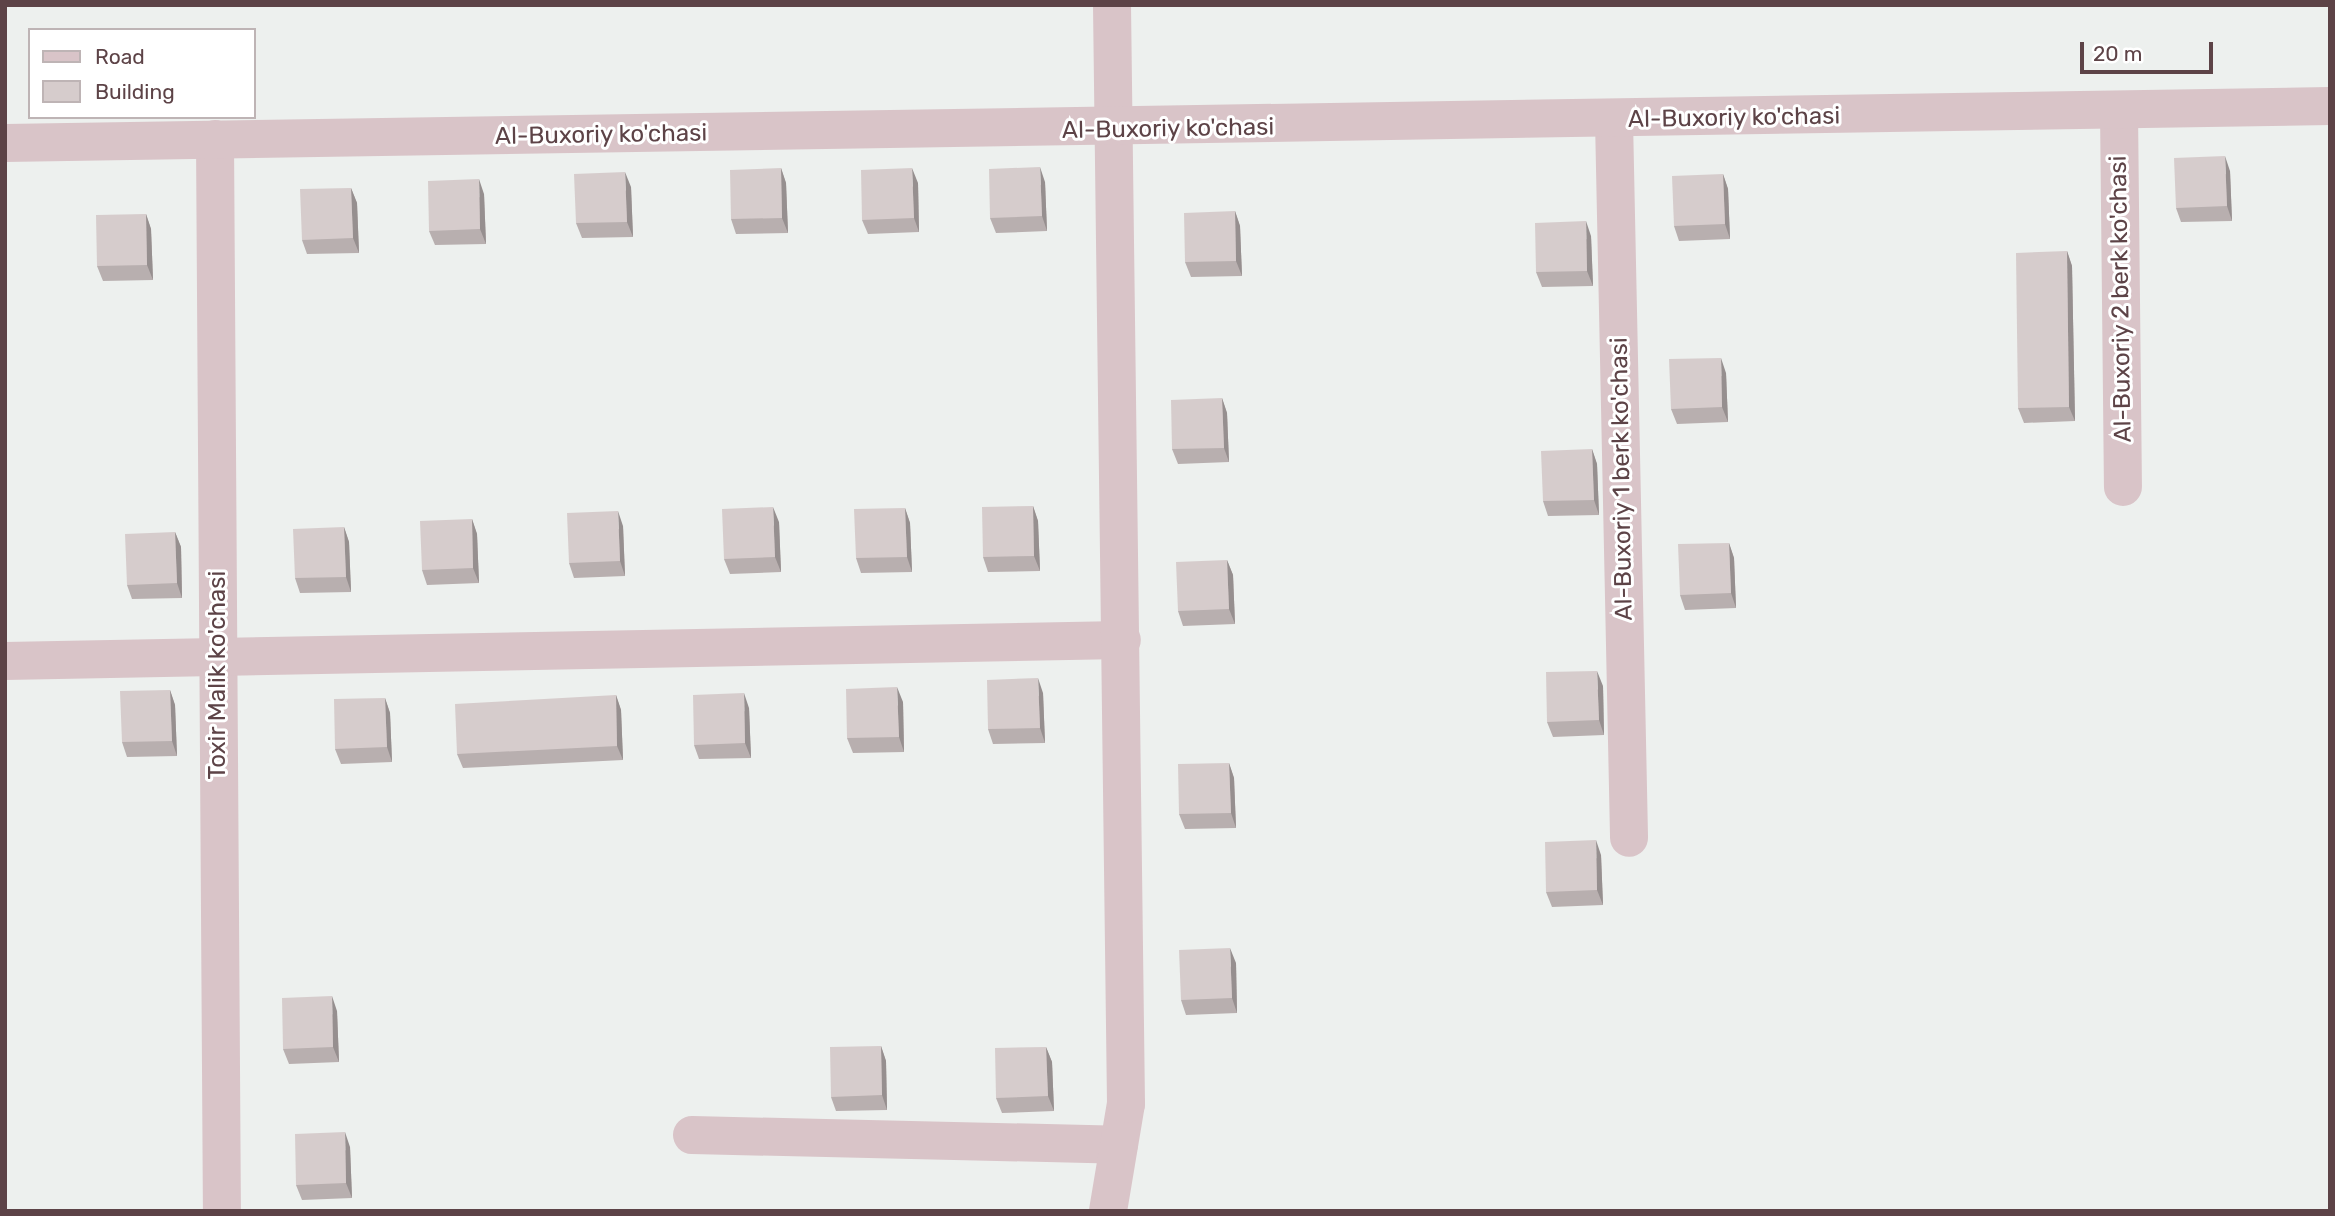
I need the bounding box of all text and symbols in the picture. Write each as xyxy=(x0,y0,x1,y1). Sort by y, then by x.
legend xyxy=(28,28,256,119)
scale bar xyxy=(2083,28,2216,72)
text: 20 m xyxy=(2093,41,2142,66)
text: Road xyxy=(95,44,145,69)
text: Building xyxy=(95,79,175,104)
street label: Al-Buxoriy ko'chasi xyxy=(1627,102,1841,134)
street label: Al-Buxoriy ko'chasi xyxy=(1061,113,1275,145)
street label: Al-Buxoriy ko'chasi xyxy=(494,119,708,151)
street label: Al-Buxoriy 2 berk ko'chasi xyxy=(2104,155,2138,443)
street label: Al-Buxoriy 1 berk ko'chasi xyxy=(1605,337,1639,621)
street label: Toxir Malik ko'chasi xyxy=(204,570,232,780)

